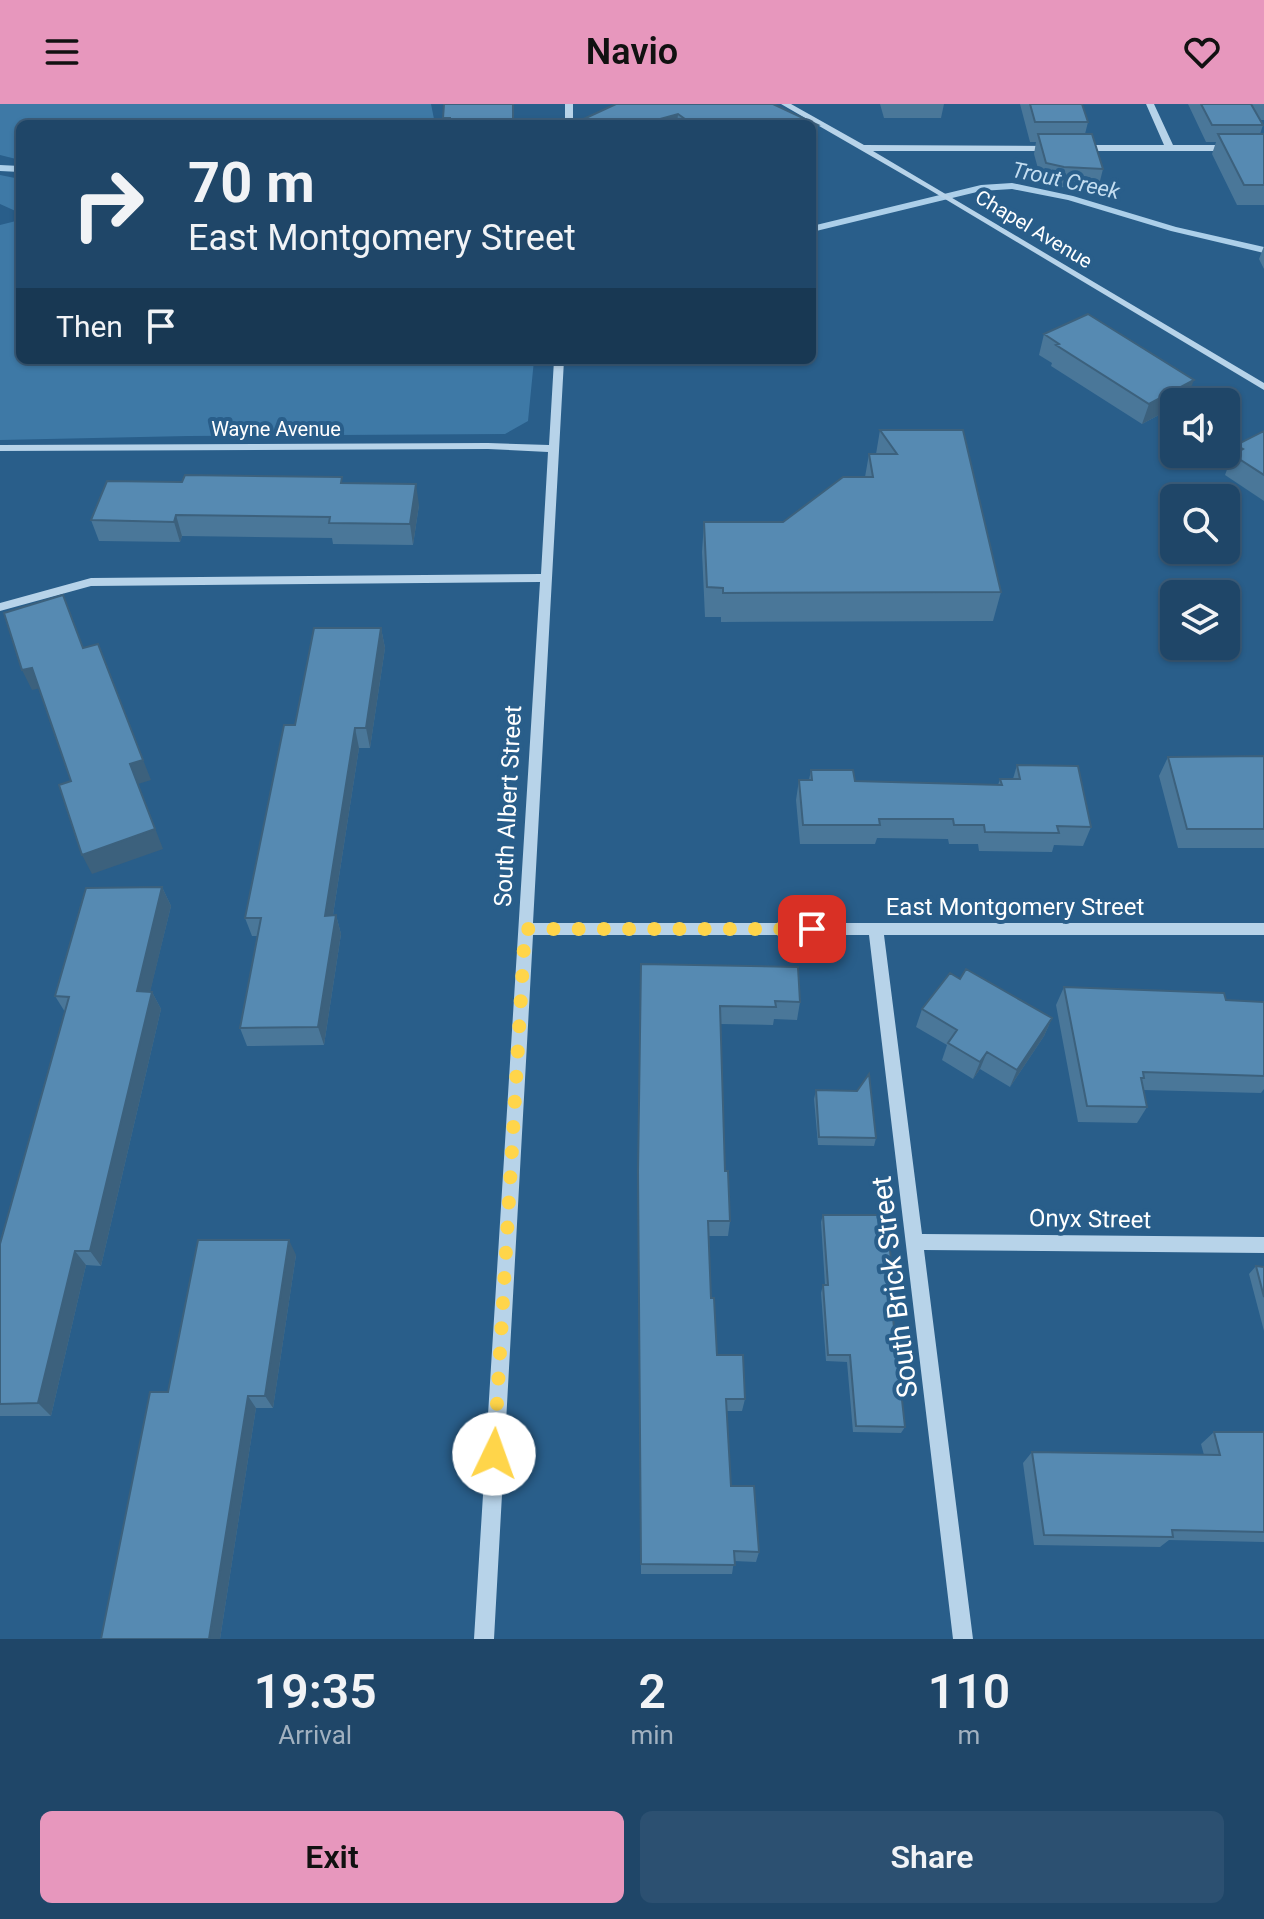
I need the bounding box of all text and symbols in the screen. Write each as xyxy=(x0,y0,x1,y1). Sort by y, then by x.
icon: menu xyxy=(40,30,84,74)
icon: heart xyxy=(1180,30,1224,74)
text: Navio xyxy=(586,31,678,73)
text: 70 m xyxy=(188,150,315,216)
icon: right xyxy=(56,152,160,256)
water label: Trout Creek xyxy=(1010,157,1123,204)
street label: Chapel Avenue xyxy=(971,185,1097,273)
text: East Montgomery Street xyxy=(188,217,576,259)
icon: arrive xyxy=(139,304,183,348)
text: Then xyxy=(56,309,123,344)
map controls xyxy=(1160,388,1240,660)
button: sound xyxy=(1160,388,1240,468)
street label: Wayne Avenue xyxy=(211,417,341,441)
button: search xyxy=(1160,484,1240,564)
button: layers xyxy=(1160,580,1240,660)
street label: South Albert Street xyxy=(489,704,527,907)
street label: East Montgomery Street xyxy=(886,893,1144,921)
pin xyxy=(778,895,846,963)
icon: arrive xyxy=(790,907,834,951)
street label: South Brick Street xyxy=(865,1174,924,1400)
street label: Onyx Street xyxy=(1029,1204,1152,1234)
position arrow xyxy=(452,1412,536,1496)
text: 19:35 xyxy=(254,1663,377,1720)
text: 2 xyxy=(639,1663,666,1720)
text: 110 xyxy=(928,1663,1010,1720)
text: Arrival xyxy=(278,1720,352,1750)
text: min xyxy=(630,1720,674,1750)
text: m xyxy=(958,1720,980,1750)
button: Exit xyxy=(40,1811,624,1903)
button: Share xyxy=(640,1811,1224,1903)

